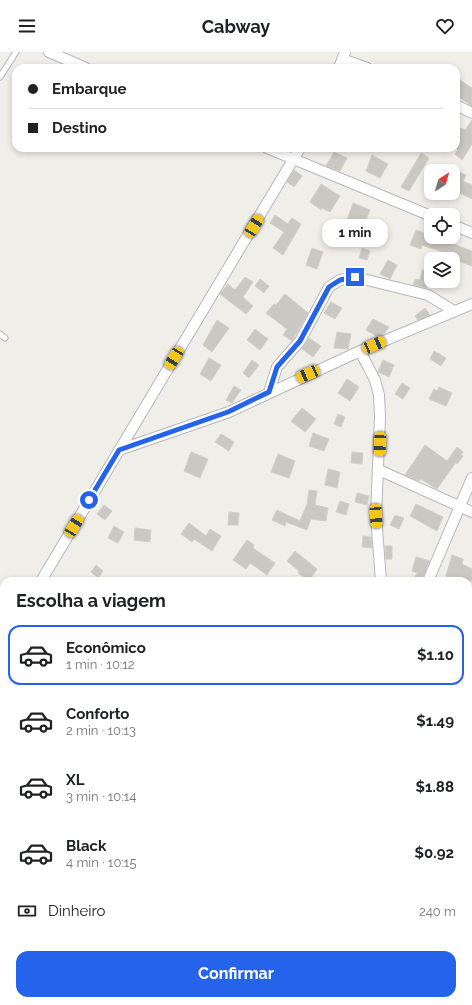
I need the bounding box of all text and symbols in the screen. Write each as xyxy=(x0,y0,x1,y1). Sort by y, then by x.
icon: menu xyxy=(16,15,38,37)
icon: heart xyxy=(434,15,456,37)
text: Cabway xyxy=(202,16,270,37)
text: Embarque xyxy=(52,80,127,98)
text: Destino xyxy=(52,119,107,137)
north arrow xyxy=(424,164,460,200)
map controls xyxy=(424,164,460,288)
button: locate xyxy=(424,208,460,244)
car xyxy=(243,213,265,239)
callout: 1 min xyxy=(322,219,388,247)
text: 1 min xyxy=(339,225,371,240)
button: layers xyxy=(424,252,460,288)
route end xyxy=(346,268,364,286)
car xyxy=(361,335,387,355)
car xyxy=(163,345,185,371)
car xyxy=(295,364,321,384)
car xyxy=(374,432,386,456)
route start xyxy=(80,491,98,509)
car xyxy=(369,504,383,528)
car xyxy=(63,513,85,539)
text: Escolha a viagem xyxy=(16,590,166,611)
icon: car xyxy=(18,637,54,673)
text: Econômico xyxy=(66,639,146,657)
text: $1.10 xyxy=(417,646,454,664)
text: 1 min · 10:12 xyxy=(66,657,135,672)
icon: car xyxy=(18,703,54,739)
text: Conforto xyxy=(66,705,129,723)
text: $1.49 xyxy=(416,712,454,730)
text: 2 min · 10:13 xyxy=(66,723,136,738)
icon: car xyxy=(18,769,54,805)
text: XL xyxy=(66,771,84,789)
text: $1.88 xyxy=(416,778,454,796)
text: 3 min · 10:14 xyxy=(66,789,136,804)
icon: car xyxy=(18,835,54,871)
text: Black xyxy=(66,837,106,855)
text: $0.92 xyxy=(415,844,454,862)
text: 4 min · 10:15 xyxy=(66,855,136,870)
icon: cash xyxy=(16,900,38,922)
text: Dinheiro xyxy=(48,902,106,920)
text: 240 m xyxy=(419,904,456,919)
button: Confirmar xyxy=(16,951,456,997)

